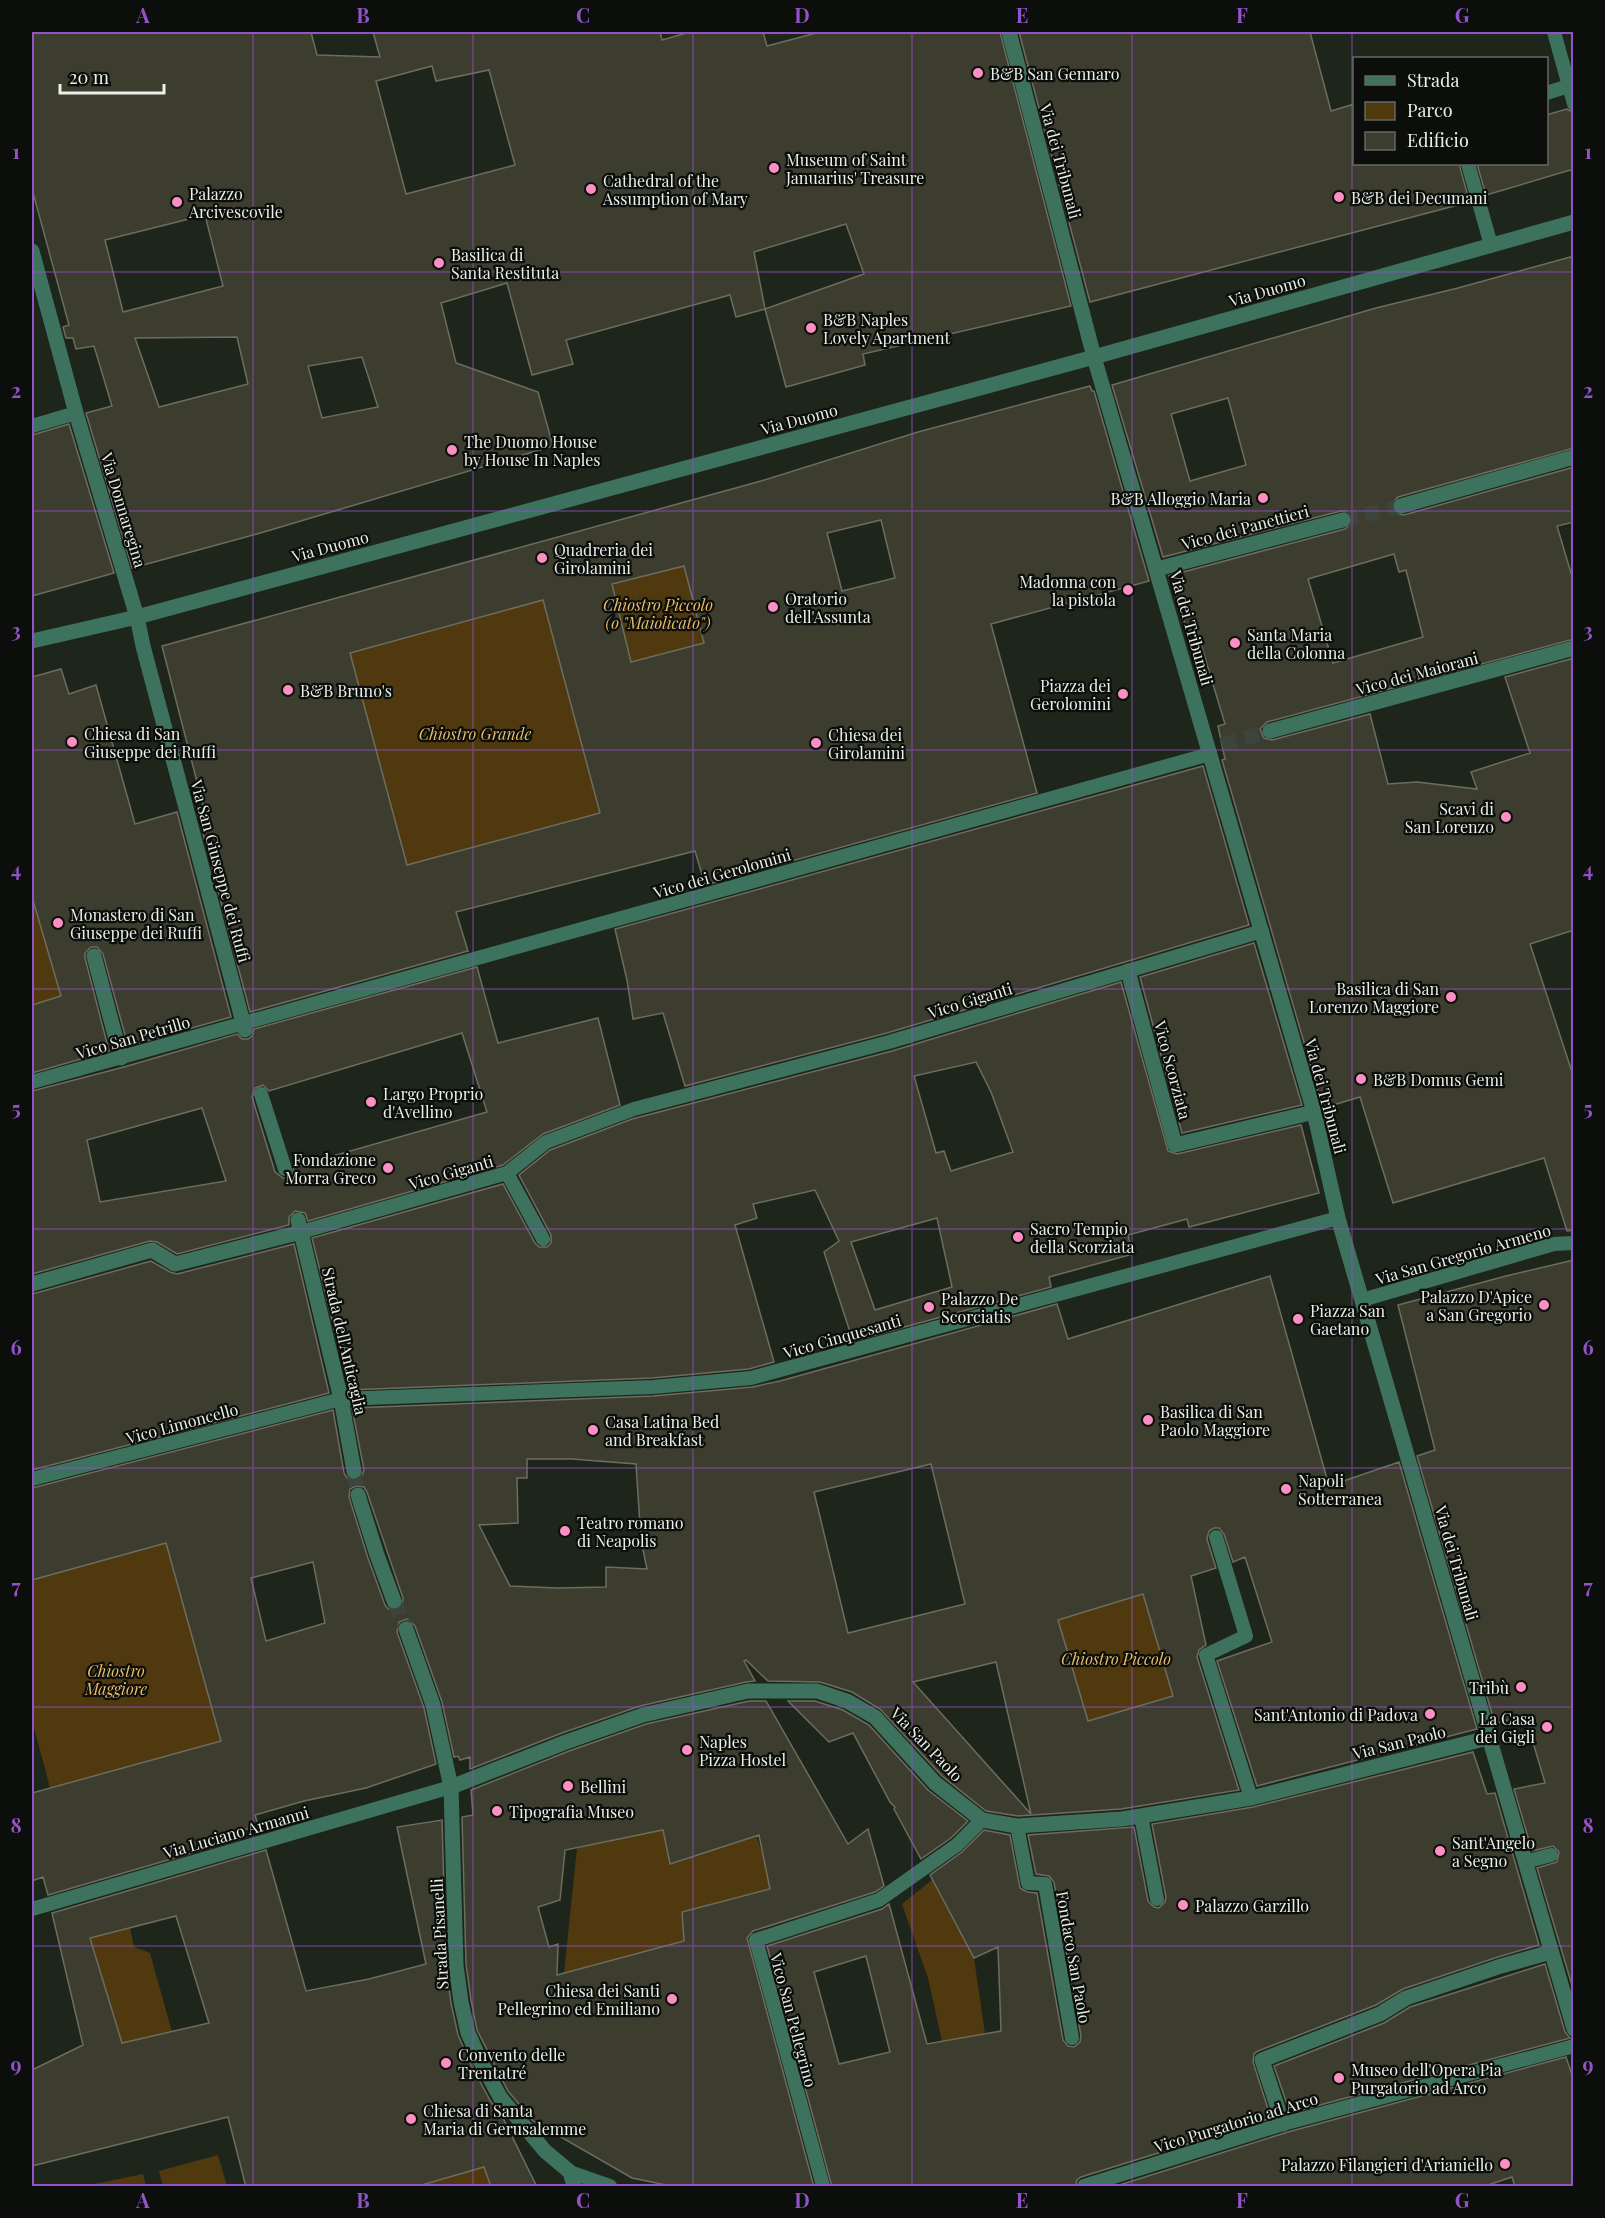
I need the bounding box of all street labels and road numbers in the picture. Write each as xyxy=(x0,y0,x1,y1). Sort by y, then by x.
street label: Via dei Tribunali xyxy=(1035,100,1087,221)
street label: Via Duomo xyxy=(1225,269,1308,311)
street label: Via Duomo xyxy=(757,399,840,440)
street label: Via Donnaregina xyxy=(96,449,151,570)
street label: Vico dei Panettieri xyxy=(1178,500,1311,554)
street label: Via Duomo xyxy=(288,526,371,567)
street label: Via dei Tribunali xyxy=(1165,567,1219,688)
street label: Vico dei Maiorani xyxy=(1353,647,1481,700)
street label: Via San Giuseppe dei Ruffi xyxy=(186,776,255,965)
street label: Vico dei Gerolomini xyxy=(650,843,793,903)
street label: Vico Giganti xyxy=(924,977,1015,1023)
street label: Vico San Petrillo xyxy=(73,1011,193,1064)
street label: Vico Scorziata xyxy=(1150,1018,1196,1122)
street label: Via dei Tribunali xyxy=(1300,1035,1352,1156)
street label: Vico Giganti xyxy=(405,1150,496,1194)
street label: Via San Gregorio Armeno xyxy=(1372,1219,1553,1289)
street label: Strada dell'Anticaglia xyxy=(318,1265,372,1417)
street label: Vico Cinquesanti xyxy=(780,1309,904,1363)
street label: Vico Limoncello xyxy=(123,1398,241,1448)
street label: Via dei Tribunali xyxy=(1430,1502,1484,1623)
street label: Via San Paolo xyxy=(886,1702,968,1786)
street label: Via San Paolo xyxy=(1349,1720,1448,1764)
street label: Via Luciano Armanni xyxy=(160,1801,311,1863)
street label: Strada Pisanelli xyxy=(426,1878,452,1990)
street label: Fondaco San Paolo xyxy=(1052,1889,1096,2025)
street label: Vico San Pellegrino xyxy=(766,1950,822,2090)
street label: Vico Purgatorio ad Arco xyxy=(1151,2087,1321,2157)

